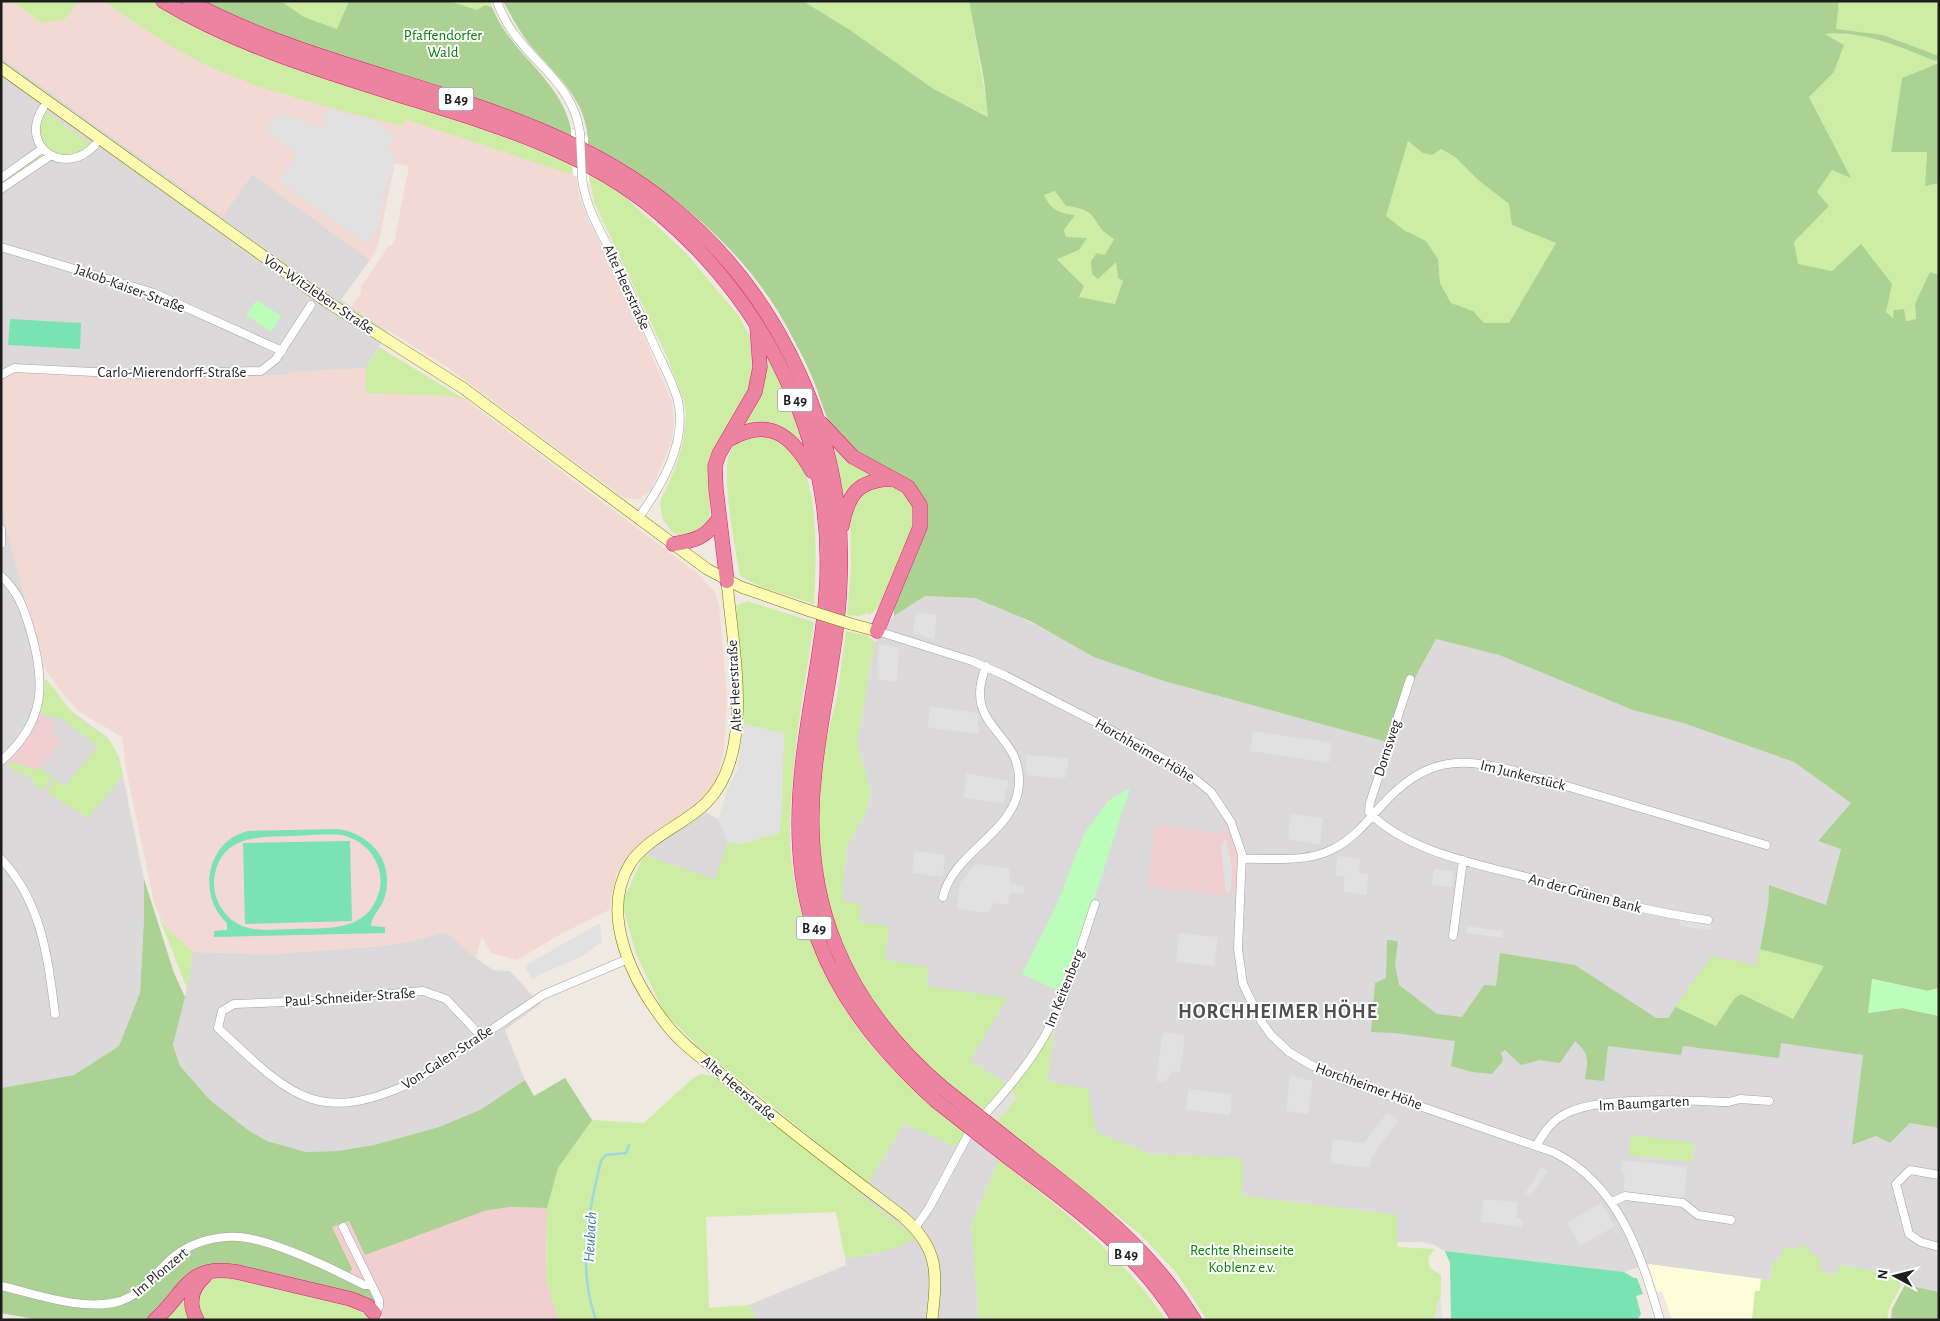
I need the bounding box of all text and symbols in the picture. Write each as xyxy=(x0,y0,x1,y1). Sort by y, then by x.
park label: Pfaffendorfer Wald xyxy=(404,28,482,60)
road number: B 49 xyxy=(438,88,474,110)
street label: Alte Heerstraße xyxy=(600,242,653,332)
street label: Von-Witzleben-Straße xyxy=(260,252,377,337)
street label: Jakob-Kaiser-Straße xyxy=(73,262,187,315)
street label: Carlo-Mierendorff-Straße xyxy=(98,365,246,380)
road number: B 49 xyxy=(778,388,812,412)
street label: Alte Heerstraße xyxy=(725,639,744,732)
street label: Horchheimer Höhe xyxy=(1092,716,1197,785)
street label: Dornsweg xyxy=(1371,717,1404,779)
street label: Im Junkerstück xyxy=(1479,758,1567,793)
street label: An der Grünen Bank xyxy=(1527,871,1643,916)
road number: B 49 xyxy=(796,916,832,940)
street label: Im Keitenberg xyxy=(1042,946,1087,1029)
street label: Paul-Schneider-Straße xyxy=(284,985,416,1010)
district label: HORCHHEIMER HÖHE xyxy=(1178,999,1378,1022)
street label: Von-Galen-Straße xyxy=(399,1023,495,1092)
street label: Alte Heerstraße xyxy=(699,1053,779,1124)
street label: Horchheimer Höhe xyxy=(1314,1060,1424,1113)
street label: Im Baumgarten xyxy=(1598,1094,1690,1113)
water label: Heubach xyxy=(581,1211,599,1263)
road number: B 49 xyxy=(1108,1242,1144,1266)
park label: Rechte Rheinseite Koblenz e.v. xyxy=(1190,1243,1294,1275)
street label: Im Plonzert xyxy=(130,1245,191,1300)
north arrow xyxy=(1870,1251,1920,1301)
text: N xyxy=(1876,1269,1891,1280)

